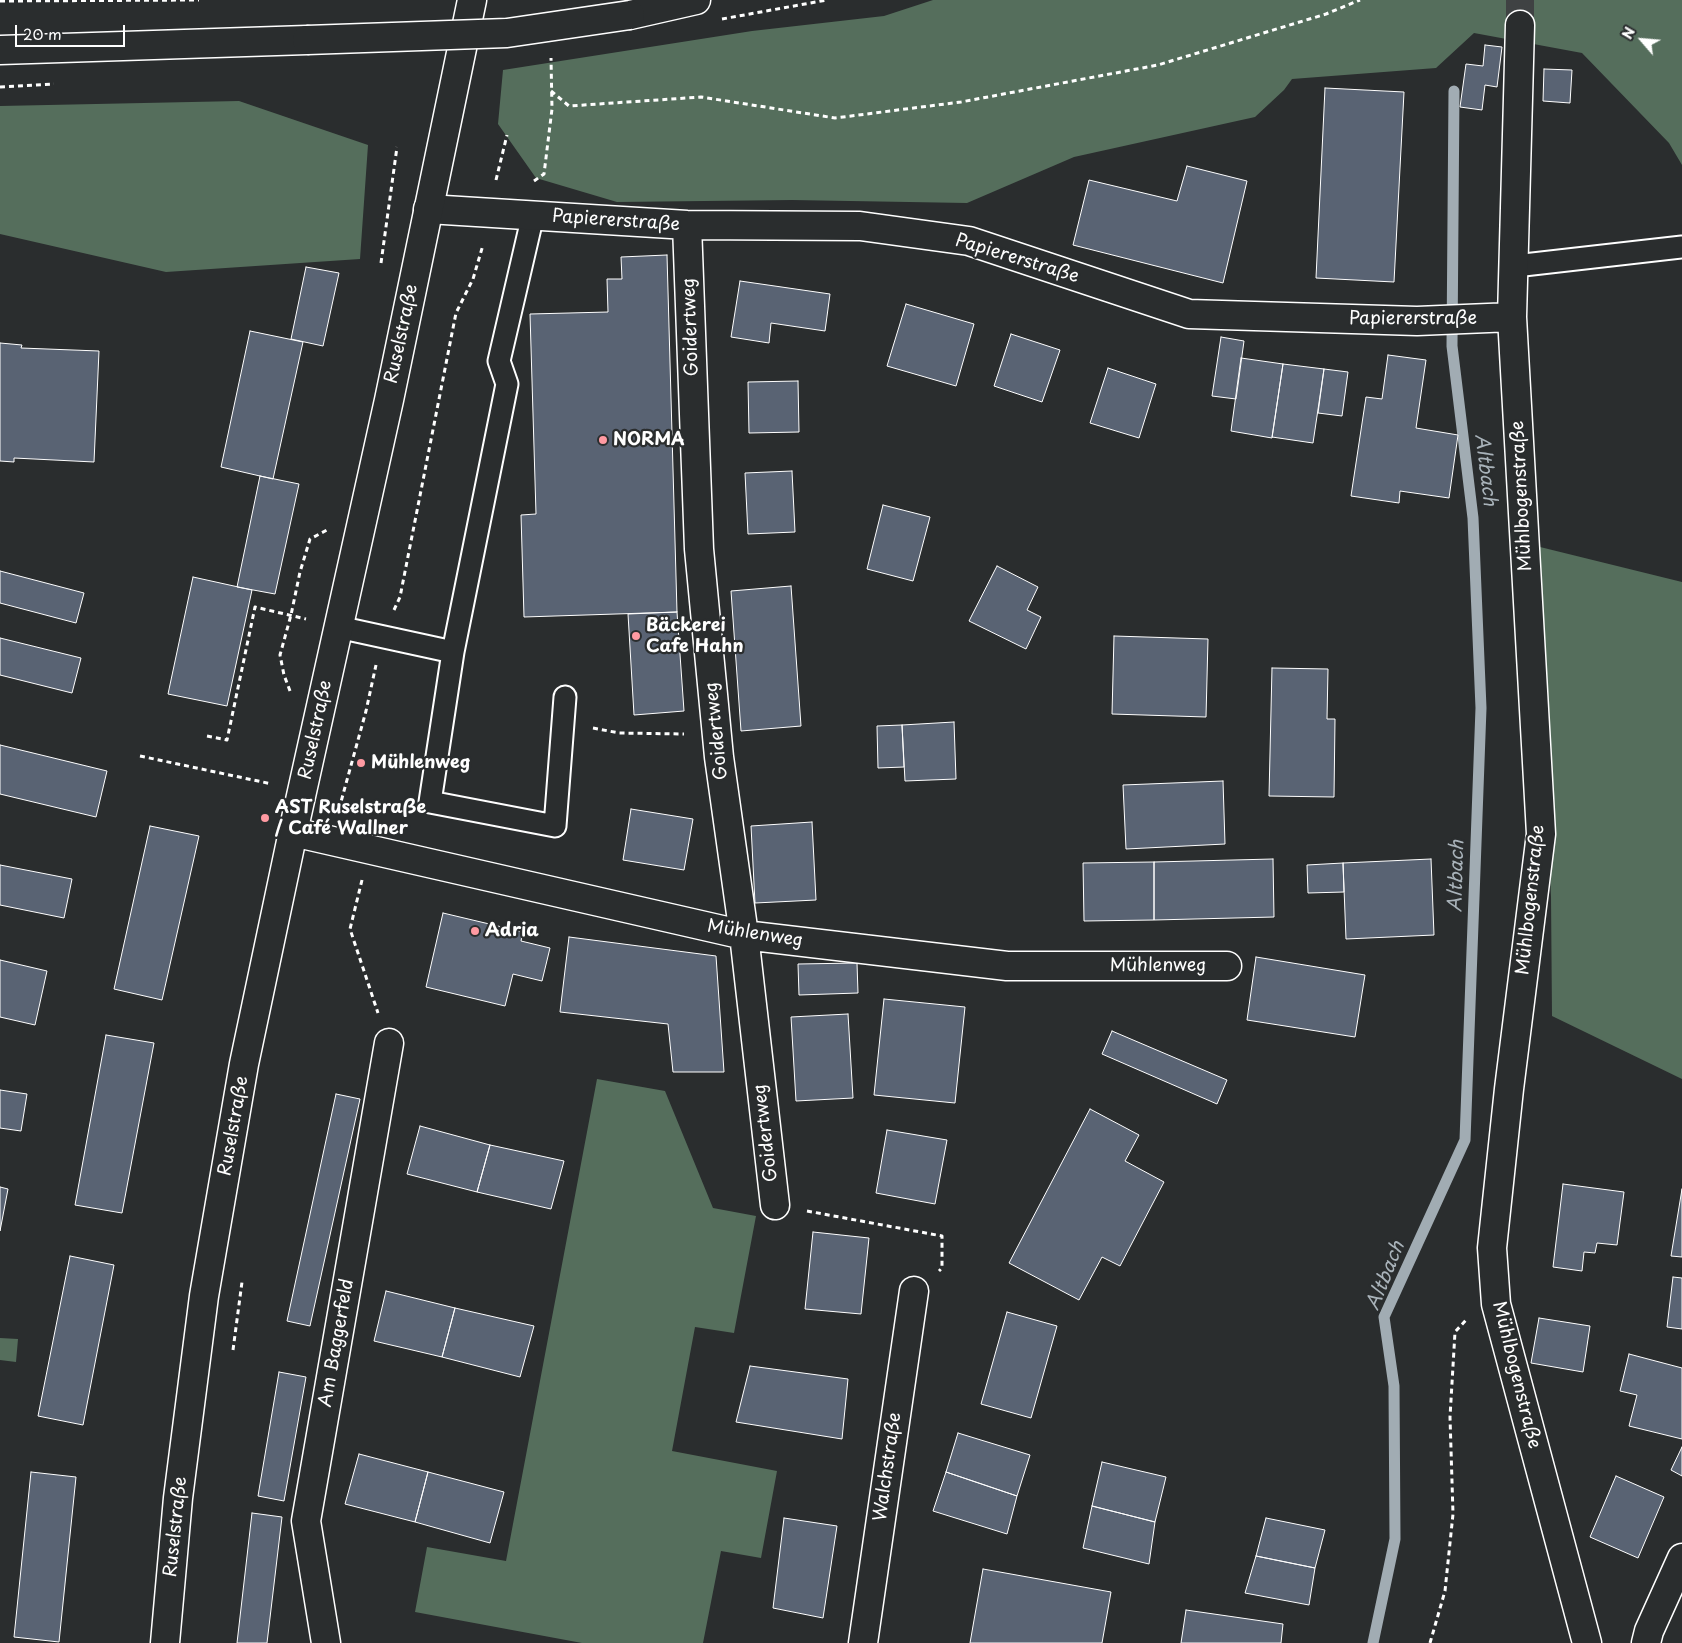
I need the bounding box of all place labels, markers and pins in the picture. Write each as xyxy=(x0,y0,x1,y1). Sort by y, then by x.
place label: NORMA xyxy=(613,429,685,451)
marker: NORMA xyxy=(597,434,609,446)
place label: Bäckerei Cafe Hahn xyxy=(646,615,744,658)
marker: Bäckerei Cafe Hahn xyxy=(630,630,642,642)
place label: Mühlenweg xyxy=(371,752,471,774)
marker: Mühlenweg xyxy=(355,757,367,769)
place label: AST Ruselstraße / Café Wallner xyxy=(275,797,426,840)
marker: AST Ruselstraße / Café Wallner xyxy=(259,812,271,824)
place label: Adria xyxy=(485,920,539,942)
marker: Adria xyxy=(469,925,481,937)

